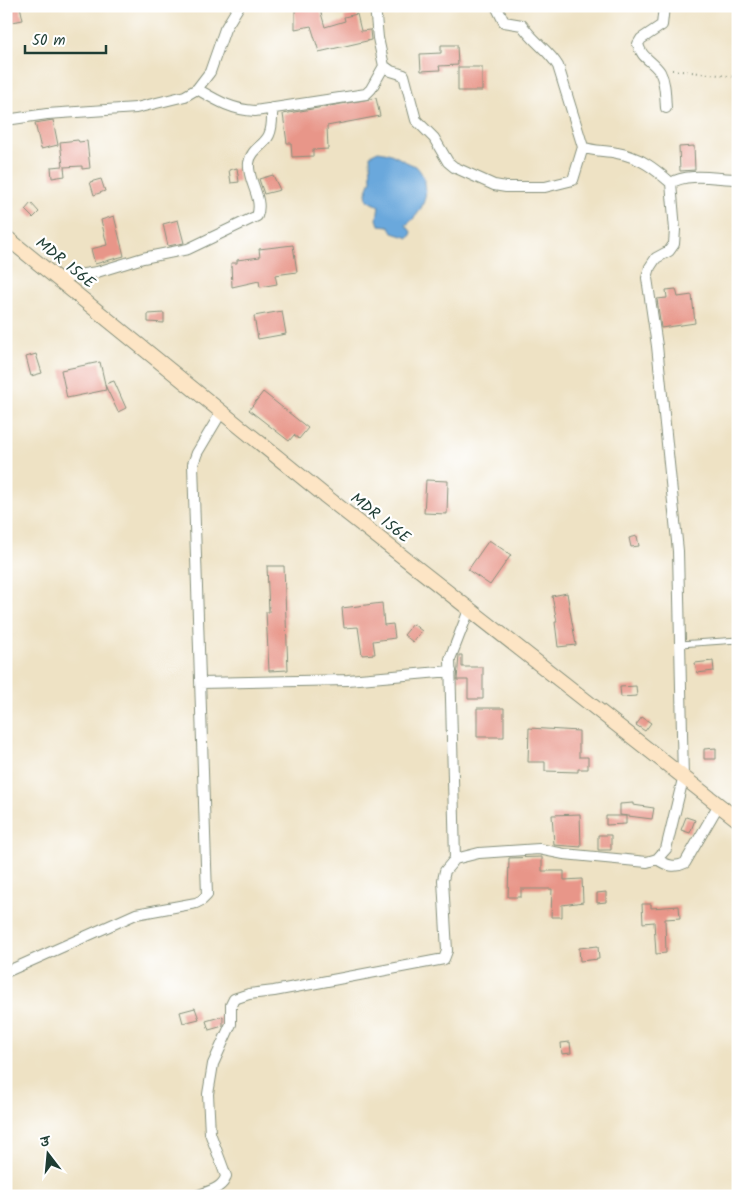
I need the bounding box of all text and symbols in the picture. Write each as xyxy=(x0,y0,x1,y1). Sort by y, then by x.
scale bar xyxy=(25,22,106,54)
text: 50 m xyxy=(32,29,66,53)
street label: MDR 156E xyxy=(30,231,101,295)
street label: MDR 156E xyxy=(345,487,416,550)
north arrow xyxy=(22,1130,72,1180)
text: उ xyxy=(37,1130,55,1154)

